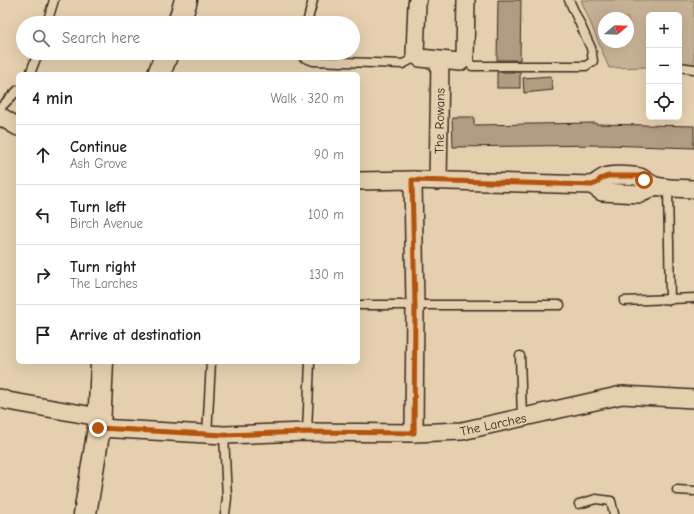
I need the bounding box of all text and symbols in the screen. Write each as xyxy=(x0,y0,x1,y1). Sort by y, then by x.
north arrow xyxy=(598,12,634,48)
map controls xyxy=(646,12,682,120)
button: + xyxy=(646,12,682,48)
search box xyxy=(16,16,360,60)
icon: search xyxy=(30,27,52,49)
text: Search here xyxy=(62,29,140,47)
button: − xyxy=(646,48,682,84)
button: locate xyxy=(646,84,682,120)
street label: The Rowans xyxy=(431,88,448,154)
text: 4 min xyxy=(32,89,73,108)
text: Walk · 320 m xyxy=(270,91,344,106)
text: Continue xyxy=(70,138,127,156)
icon: ahead xyxy=(32,144,54,166)
text: 90 m xyxy=(314,147,344,162)
text: Ash Grove xyxy=(70,156,127,171)
route start xyxy=(635,171,653,189)
text: Turn left xyxy=(70,198,126,216)
icon: left xyxy=(32,204,54,226)
text: 100 m xyxy=(308,207,344,222)
text: Birch Avenue xyxy=(70,216,143,231)
text: Turn right xyxy=(70,258,136,276)
icon: right xyxy=(32,264,54,286)
text: 130 m xyxy=(309,267,344,282)
text: The Larches xyxy=(70,276,138,291)
icon: arrive xyxy=(32,324,54,346)
text: Arrive at destination xyxy=(70,326,201,344)
street label: The Larches xyxy=(459,410,528,439)
route end xyxy=(89,419,107,437)

